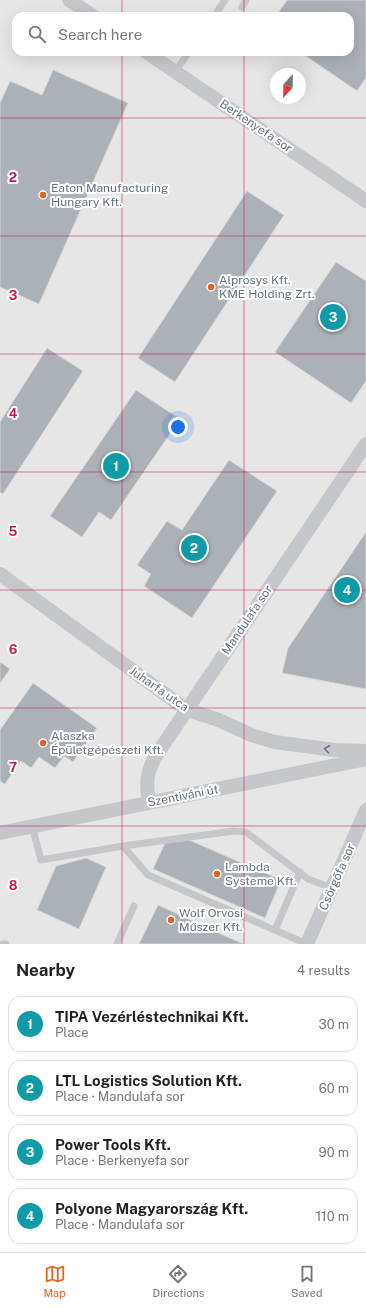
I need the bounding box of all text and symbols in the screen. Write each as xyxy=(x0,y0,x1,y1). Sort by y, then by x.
search box xyxy=(12,12,354,56)
icon: search xyxy=(26,23,48,45)
text: Search here xyxy=(58,26,142,43)
north arrow xyxy=(270,68,306,104)
street label: Berkenyefa sor xyxy=(217,97,295,156)
text: 2 xyxy=(9,170,17,185)
place label: Eaton Manufacturing Hungary Kft. xyxy=(51,181,168,209)
marker: Eaton Manufacturing Hungary Kft. xyxy=(38,190,48,200)
place label: Alprosys Kft. KME Holding Zrt. xyxy=(219,273,314,301)
marker: Alprosys Kft. KME Holding Zrt. xyxy=(206,282,216,292)
text: 3 xyxy=(9,288,18,303)
pin: 3 xyxy=(320,302,346,332)
text: 4 xyxy=(9,406,18,421)
your location xyxy=(168,417,188,437)
pin: 1 xyxy=(103,451,129,481)
text: 5 xyxy=(9,524,18,539)
pin: 2 xyxy=(181,533,207,563)
pin: 4 xyxy=(334,575,360,605)
street label: Mandulafa sor xyxy=(219,583,275,657)
text: 6 xyxy=(9,642,18,657)
street label: Juharfa utca xyxy=(127,663,191,715)
place label: Alaszka Épületgépészeti Kft. xyxy=(51,729,164,757)
marker: Alaszka Épületgépészeti Kft. xyxy=(38,738,48,748)
one-way arrow xyxy=(324,745,330,754)
text: 7 xyxy=(9,760,17,775)
street label: Szentiváni út xyxy=(146,782,220,810)
street label: Csörgőfa sor xyxy=(316,841,358,912)
place label: Lambda Systeme Kft. xyxy=(225,860,296,888)
marker: Lambda Systeme Kft. xyxy=(212,869,222,879)
text: 8 xyxy=(9,878,18,893)
place label: Wolf Orvosi Műszer Kft. xyxy=(179,906,243,934)
marker: Wolf Orvosi Műszer Kft. xyxy=(166,915,176,925)
text: Nearby xyxy=(16,960,75,980)
text: 4 results xyxy=(297,963,350,978)
text: TIPA Vezérléstechnikai Kft. xyxy=(55,1008,249,1025)
text: 1 xyxy=(27,1017,33,1032)
text: 30 m xyxy=(319,1017,349,1032)
text: Place xyxy=(55,1025,89,1040)
text: LTL Logistics Solution Kft. xyxy=(55,1072,242,1089)
text: 2 xyxy=(26,1081,34,1096)
text: 60 m xyxy=(319,1081,349,1096)
text: Place · Mandulafa sor xyxy=(55,1089,185,1104)
text: Power Tools Kft. xyxy=(55,1136,171,1153)
text: 3 xyxy=(26,1145,34,1160)
text: 90 m xyxy=(319,1145,349,1160)
text: Place · Berkenyefa sor xyxy=(55,1153,189,1168)
text: Polyone Magyarország Kft. xyxy=(55,1200,248,1217)
text: 4 xyxy=(26,1209,34,1224)
text: 110 m xyxy=(316,1209,349,1224)
text: Place · Mandulafa sor xyxy=(55,1217,185,1232)
tab: Map xyxy=(43,1263,66,1299)
tab: Directions xyxy=(153,1263,204,1299)
tab: Saved xyxy=(291,1263,323,1299)

